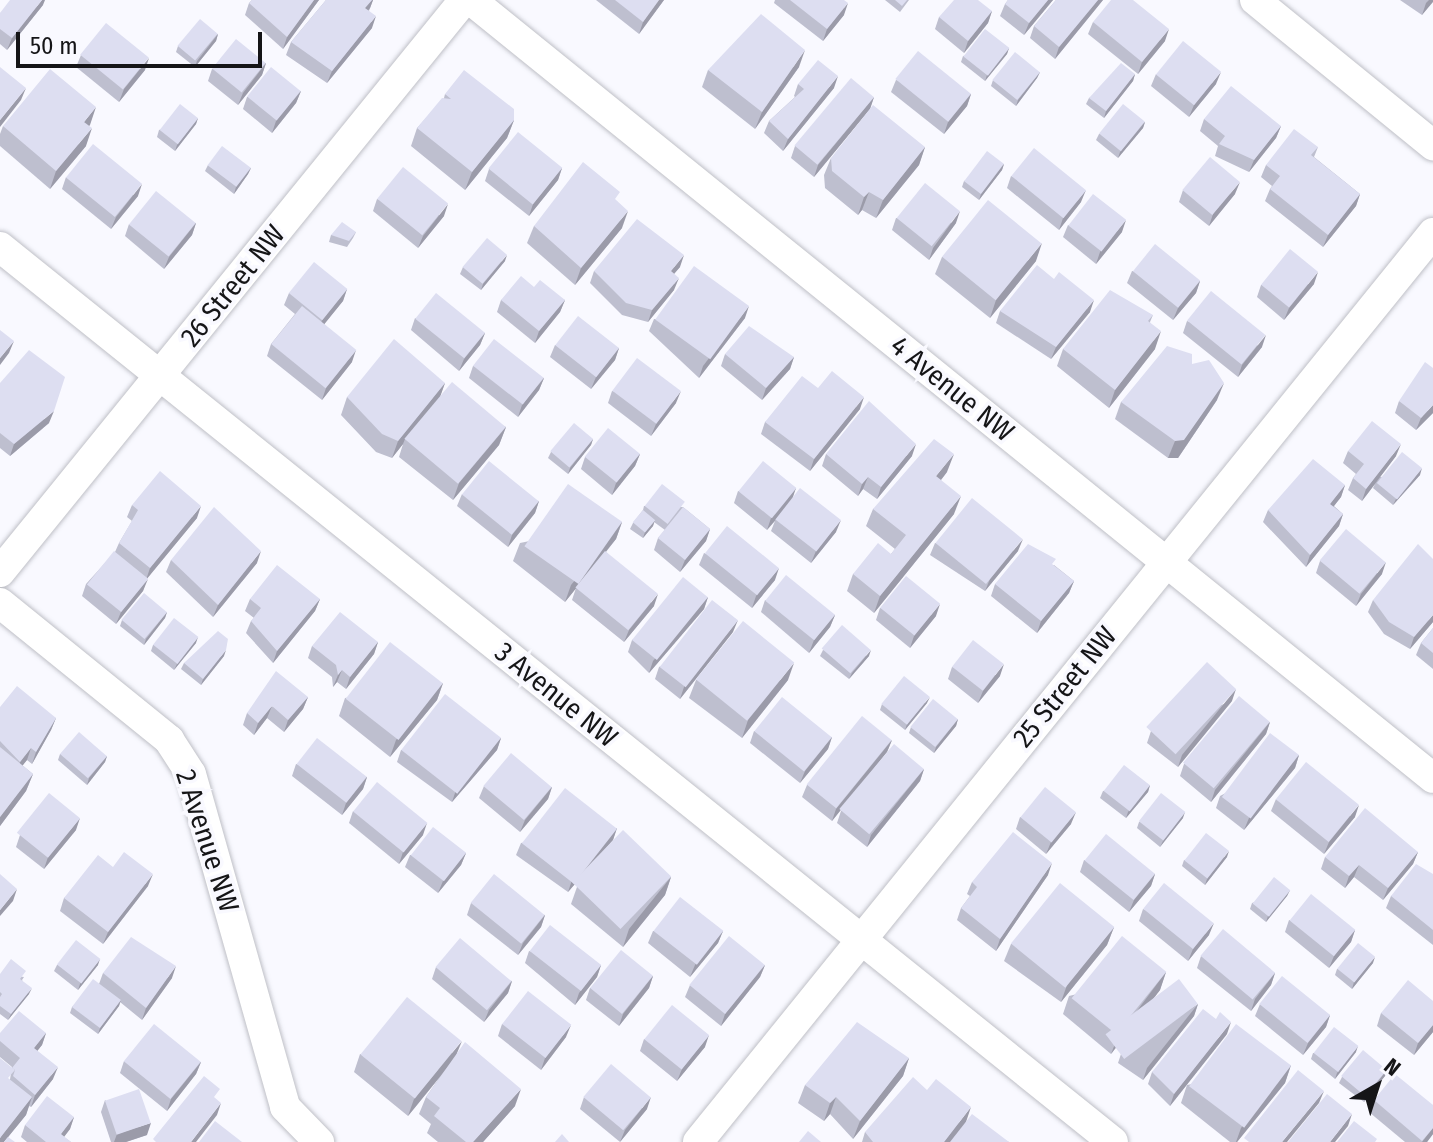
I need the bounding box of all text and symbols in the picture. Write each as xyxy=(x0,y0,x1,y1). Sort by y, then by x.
scale bar xyxy=(20,16,266,66)
text: 50 m xyxy=(30,32,78,60)
street label: 26 Street NW xyxy=(174,219,292,353)
street label: 4 Avenue NW xyxy=(884,329,1020,449)
street label: 25 Street NW xyxy=(1006,620,1124,754)
street label: 3 Avenue NW xyxy=(488,635,624,755)
street label: 2 Avenue NW xyxy=(168,766,246,916)
north arrow xyxy=(1337,1046,1417,1126)
text: N xyxy=(1379,1052,1406,1082)

